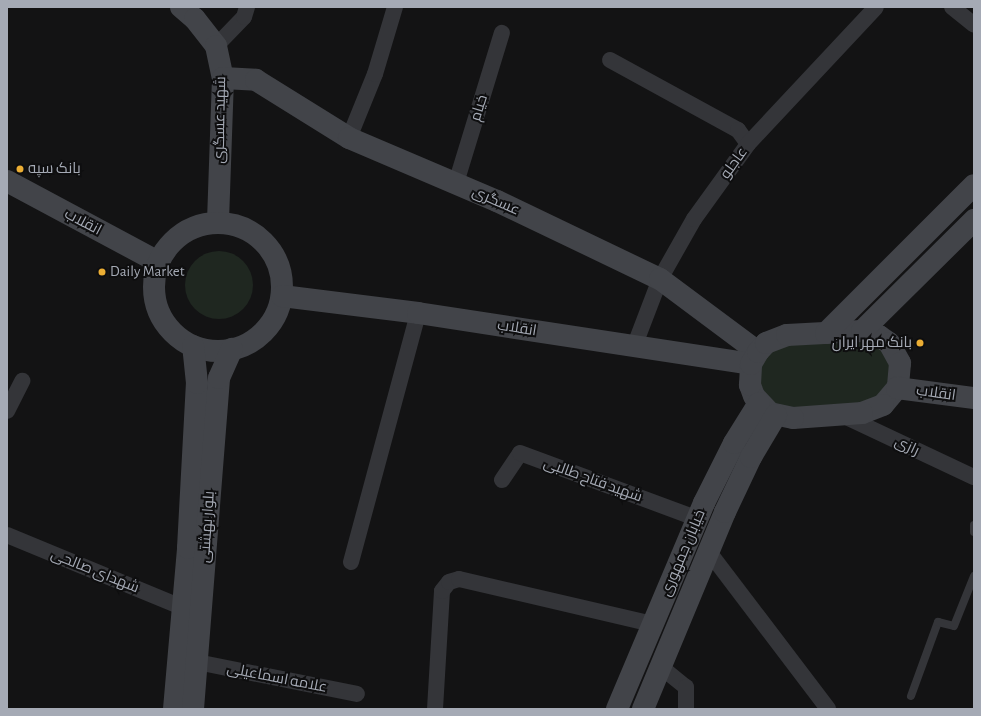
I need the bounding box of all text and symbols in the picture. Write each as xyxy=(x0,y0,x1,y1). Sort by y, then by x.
street label: شهید عسگری xyxy=(210,76,230,164)
street label: خیام xyxy=(467,93,491,123)
street label: عاجلو xyxy=(716,144,752,182)
place label: بانک سپه xyxy=(28,160,81,178)
marker: بانک سپه xyxy=(15,164,25,174)
street label: عسگری xyxy=(469,183,523,219)
street label: انقلاب xyxy=(61,205,105,239)
place label: Daily Market xyxy=(110,263,184,281)
marker: Daily Market xyxy=(97,267,107,277)
street label: انقلاب xyxy=(496,316,538,340)
place label: بانک مهر ایران xyxy=(832,334,912,352)
marker: بانک مهر ایران xyxy=(915,338,925,348)
street label: انقلاب xyxy=(915,381,957,405)
street label: رازی xyxy=(892,432,922,460)
street label: شهید فتاح طالبی xyxy=(541,454,645,506)
street label: بلوار بهشتی xyxy=(196,490,218,564)
street label: خیابان جمهوری xyxy=(657,507,709,599)
street label: شهدای صالحی xyxy=(48,545,142,597)
street label: علامه اسماعیلی xyxy=(225,659,329,697)

